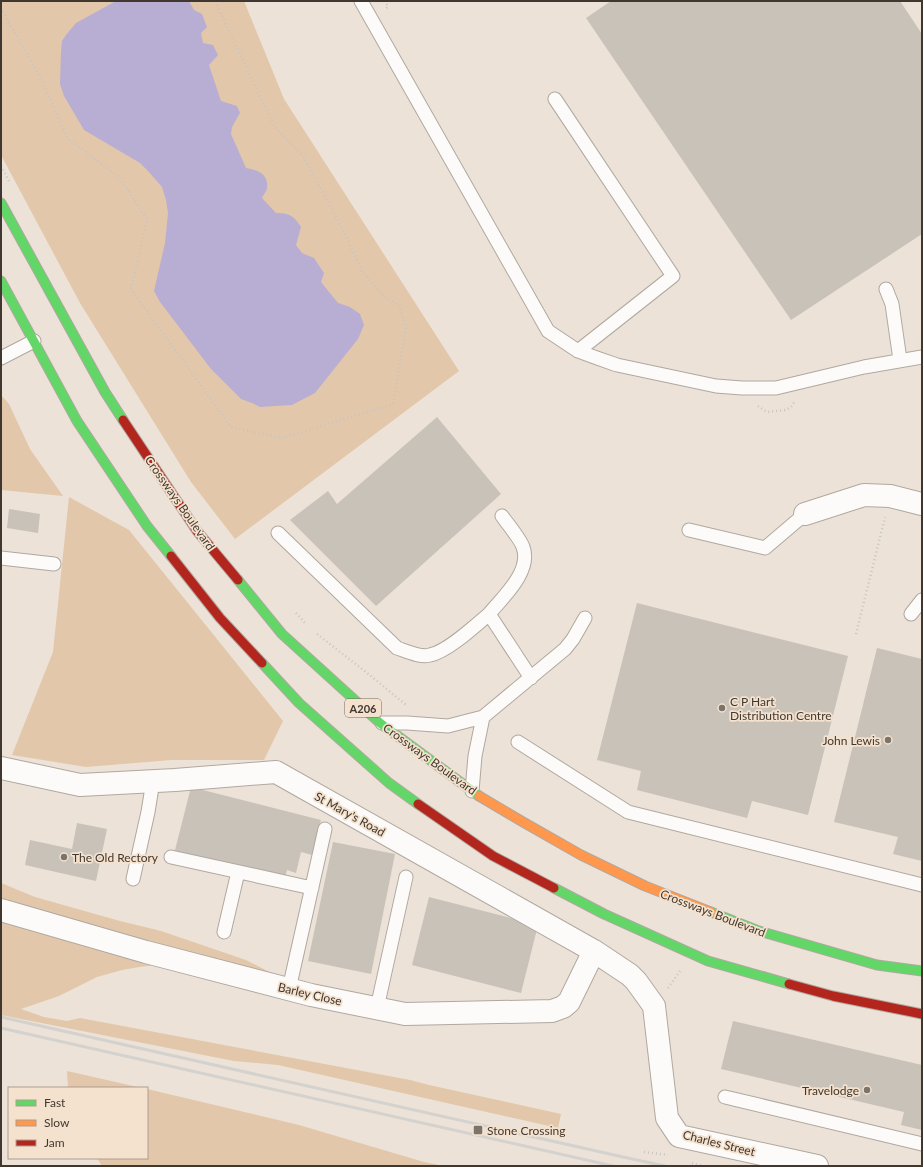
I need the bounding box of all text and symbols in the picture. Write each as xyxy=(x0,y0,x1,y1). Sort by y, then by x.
street label: Crossways Boulevard xyxy=(142,453,218,553)
place label: C P Hart Distribution Centre xyxy=(730,694,832,723)
road number: A206 xyxy=(345,699,381,717)
marker: C P Hart Distribution Centre xyxy=(717,703,727,713)
street label: Crossways Boulevard xyxy=(380,720,480,798)
place label: John Lewis xyxy=(822,733,880,748)
marker: John Lewis xyxy=(883,735,893,745)
street label: St Mary's Road xyxy=(312,788,388,840)
place label: The Old Rectory xyxy=(72,850,159,865)
marker: The Old Rectory xyxy=(59,852,69,862)
street label: Crossways Boulevard xyxy=(658,886,768,940)
street label: Barley Close xyxy=(277,979,343,1009)
place label: Travelodge xyxy=(802,1083,859,1098)
marker: Travelodge xyxy=(862,1085,872,1095)
legend xyxy=(8,1087,148,1159)
text: Fast xyxy=(44,1095,66,1110)
text: Slow xyxy=(44,1115,70,1130)
place label: Stone Crossing xyxy=(487,1123,566,1138)
marker: Stone Crossing xyxy=(472,1124,484,1136)
street label: Charles Street xyxy=(681,1127,757,1159)
text: Jam xyxy=(44,1135,65,1150)

